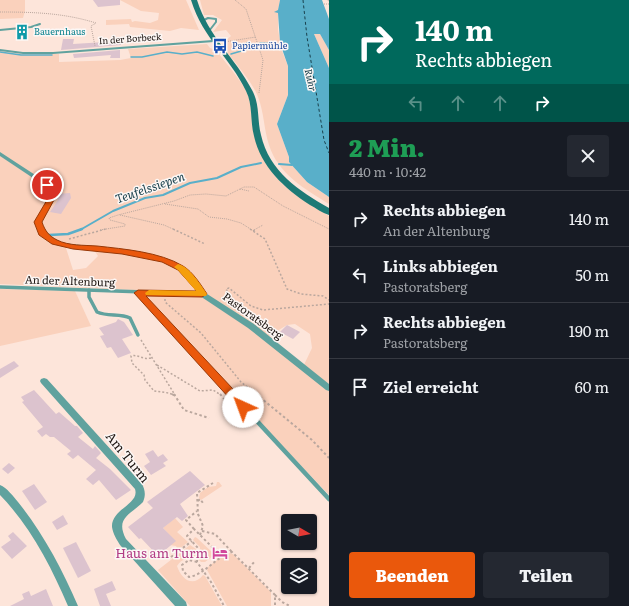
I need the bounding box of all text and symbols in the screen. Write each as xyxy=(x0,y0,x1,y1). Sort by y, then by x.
text: 140 m xyxy=(415,8,493,50)
icon: right xyxy=(349,16,401,68)
building icon: Bauernhaus xyxy=(13,23,31,41)
place label: Bauernhaus xyxy=(34,24,85,38)
street label: In der Borbeck xyxy=(98,29,162,47)
bus stop icon: Papiermühle xyxy=(211,37,229,55)
place label: Papiermühle xyxy=(232,38,288,52)
text: Rechts abbiegen xyxy=(415,46,552,73)
water label: Ruhr xyxy=(302,67,321,93)
icon: left xyxy=(405,92,427,114)
icon: ahead xyxy=(447,92,469,114)
icon: ahead xyxy=(489,92,511,114)
icon: right xyxy=(531,92,553,114)
text: 2 Min. xyxy=(349,129,425,164)
button: close xyxy=(567,135,609,177)
text: 440 m · 10:42 xyxy=(349,162,426,181)
water label: Teufelssiepen xyxy=(113,167,187,207)
pin xyxy=(30,168,64,202)
icon: arrive xyxy=(36,174,58,196)
text: Rechts abbiegen xyxy=(383,198,506,221)
text: 140 m xyxy=(569,207,609,230)
icon: right xyxy=(349,208,371,230)
text: An der Altenburg xyxy=(383,221,490,240)
text: Links abbiegen xyxy=(383,254,498,277)
text: 50 m xyxy=(575,263,609,286)
icon: left xyxy=(349,264,371,286)
street label: An der Altenburg xyxy=(25,270,116,290)
text: Pastoratsberg xyxy=(383,277,467,296)
street label: Pastoratsberg xyxy=(220,288,288,343)
text: Rechts abbiegen xyxy=(383,310,506,333)
text: 190 m xyxy=(569,319,609,342)
icon: right xyxy=(349,320,371,342)
text: Pastoratsberg xyxy=(383,333,467,352)
text: Ziel erreicht xyxy=(383,375,478,398)
text: 60 m xyxy=(575,375,609,398)
icon: arrive xyxy=(349,376,371,398)
position arrow xyxy=(222,386,264,428)
street label: Am Turm xyxy=(102,427,155,487)
north arrow xyxy=(281,514,317,550)
map controls xyxy=(281,514,317,594)
place label: Haus am Turm xyxy=(115,543,208,562)
hotel icon: Haus am Turm xyxy=(211,544,229,562)
button: Beenden xyxy=(349,552,475,598)
button: Teilen xyxy=(483,552,609,598)
button: layers xyxy=(281,558,317,594)

